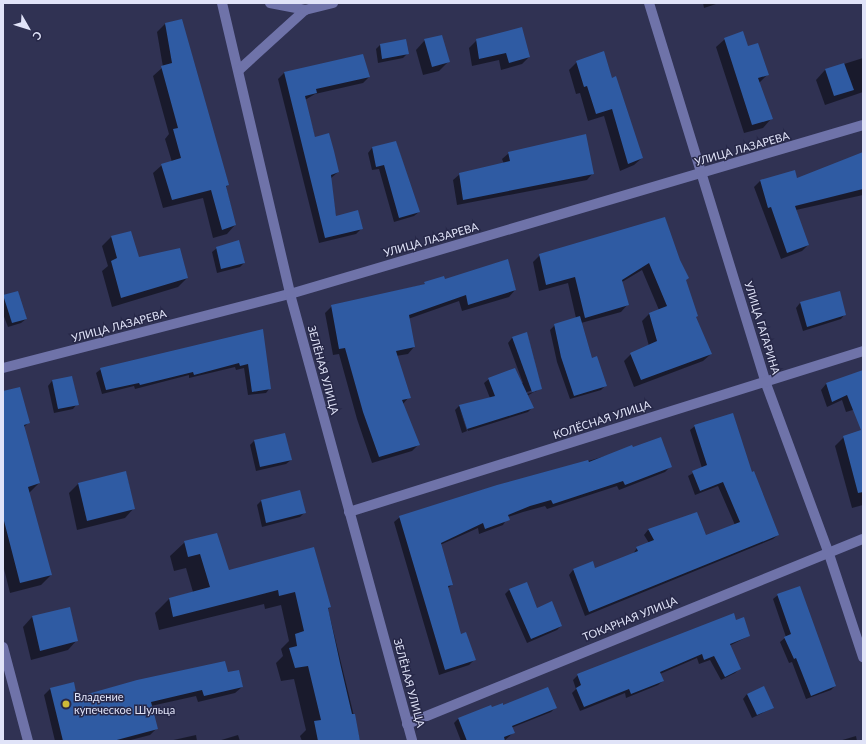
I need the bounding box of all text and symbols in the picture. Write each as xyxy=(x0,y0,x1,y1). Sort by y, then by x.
north arrow xyxy=(8,8,48,48)
text: С xyxy=(30,29,45,43)
street label: УЛИЦА ЛАЗАРЕВА xyxy=(693,129,791,169)
street label: УЛИЦА ЛАЗАРЕВА xyxy=(382,220,480,260)
street label: УЛИЦА ГАГАРИНА xyxy=(742,280,782,376)
street label: УЛИЦА ЛАЗАРЕВА xyxy=(70,307,168,345)
street label: ЗЕЛЁНАЯ УЛИЦА xyxy=(305,324,341,416)
street label: КОЛЁСНАЯ УЛИЦА xyxy=(552,398,652,442)
street label: ТОКАРНАЯ УЛИЦА xyxy=(581,594,679,644)
street label: ЗЕЛЁНАЯ УЛИЦА xyxy=(391,637,427,729)
place label: Владение купеческое Шульца xyxy=(74,691,175,717)
marker: Владение купеческое Шульца xyxy=(61,699,71,709)

